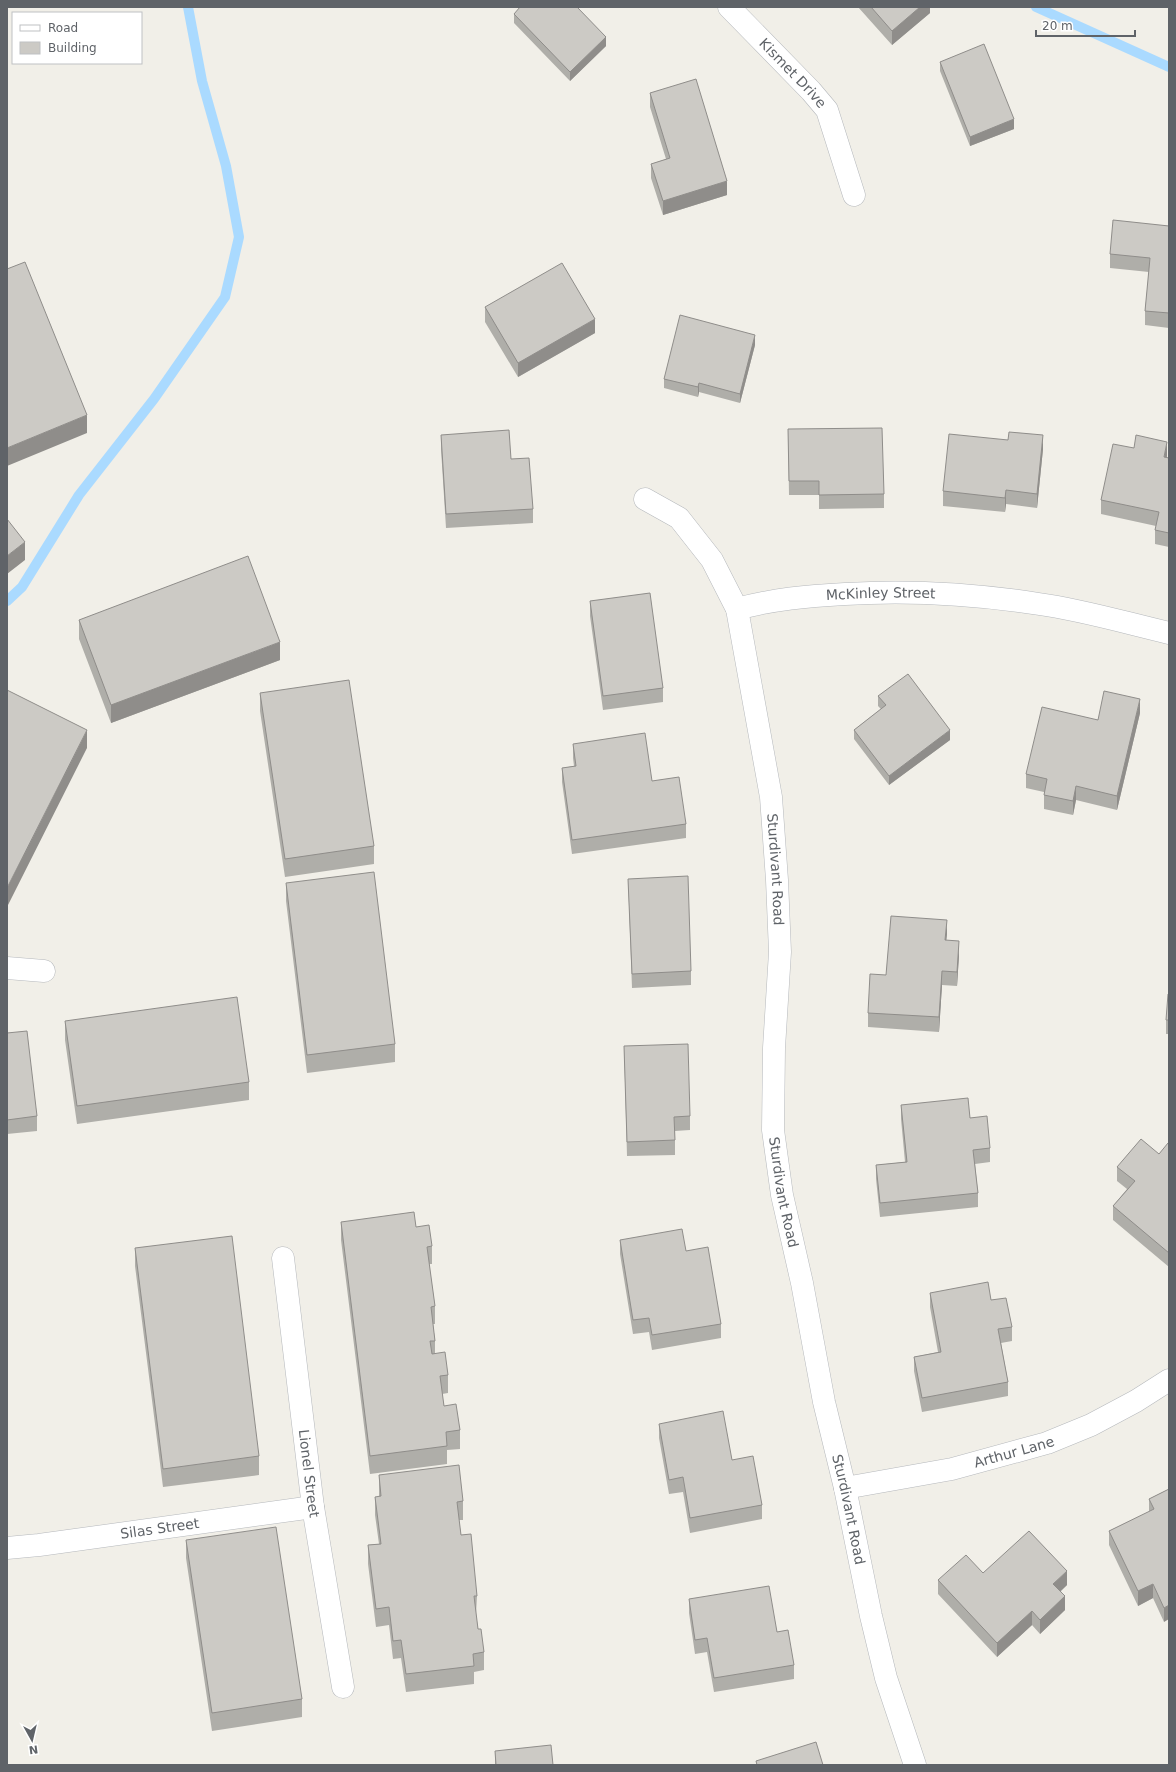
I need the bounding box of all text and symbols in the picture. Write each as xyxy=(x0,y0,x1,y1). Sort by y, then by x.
legend xyxy=(12,12,142,64)
scale bar xyxy=(1036,12,1135,38)
text: 20 m xyxy=(1042,19,1073,33)
text: Road xyxy=(48,21,78,35)
street label: Kismet Drive xyxy=(756,35,830,111)
text: Building xyxy=(48,41,97,55)
street label: McKinley Street xyxy=(825,584,936,603)
street label: Sturdivant Road xyxy=(764,813,787,926)
street label: Sturdivant Road xyxy=(766,1136,802,1249)
street label: Lionel Street xyxy=(296,1428,323,1519)
street label: Arthur Lane xyxy=(972,1433,1057,1471)
street label: Sturdivant Road xyxy=(829,1453,868,1566)
street label: Silas Street xyxy=(119,1515,201,1542)
north arrow xyxy=(12,1720,52,1760)
text: N xyxy=(28,1742,39,1756)

